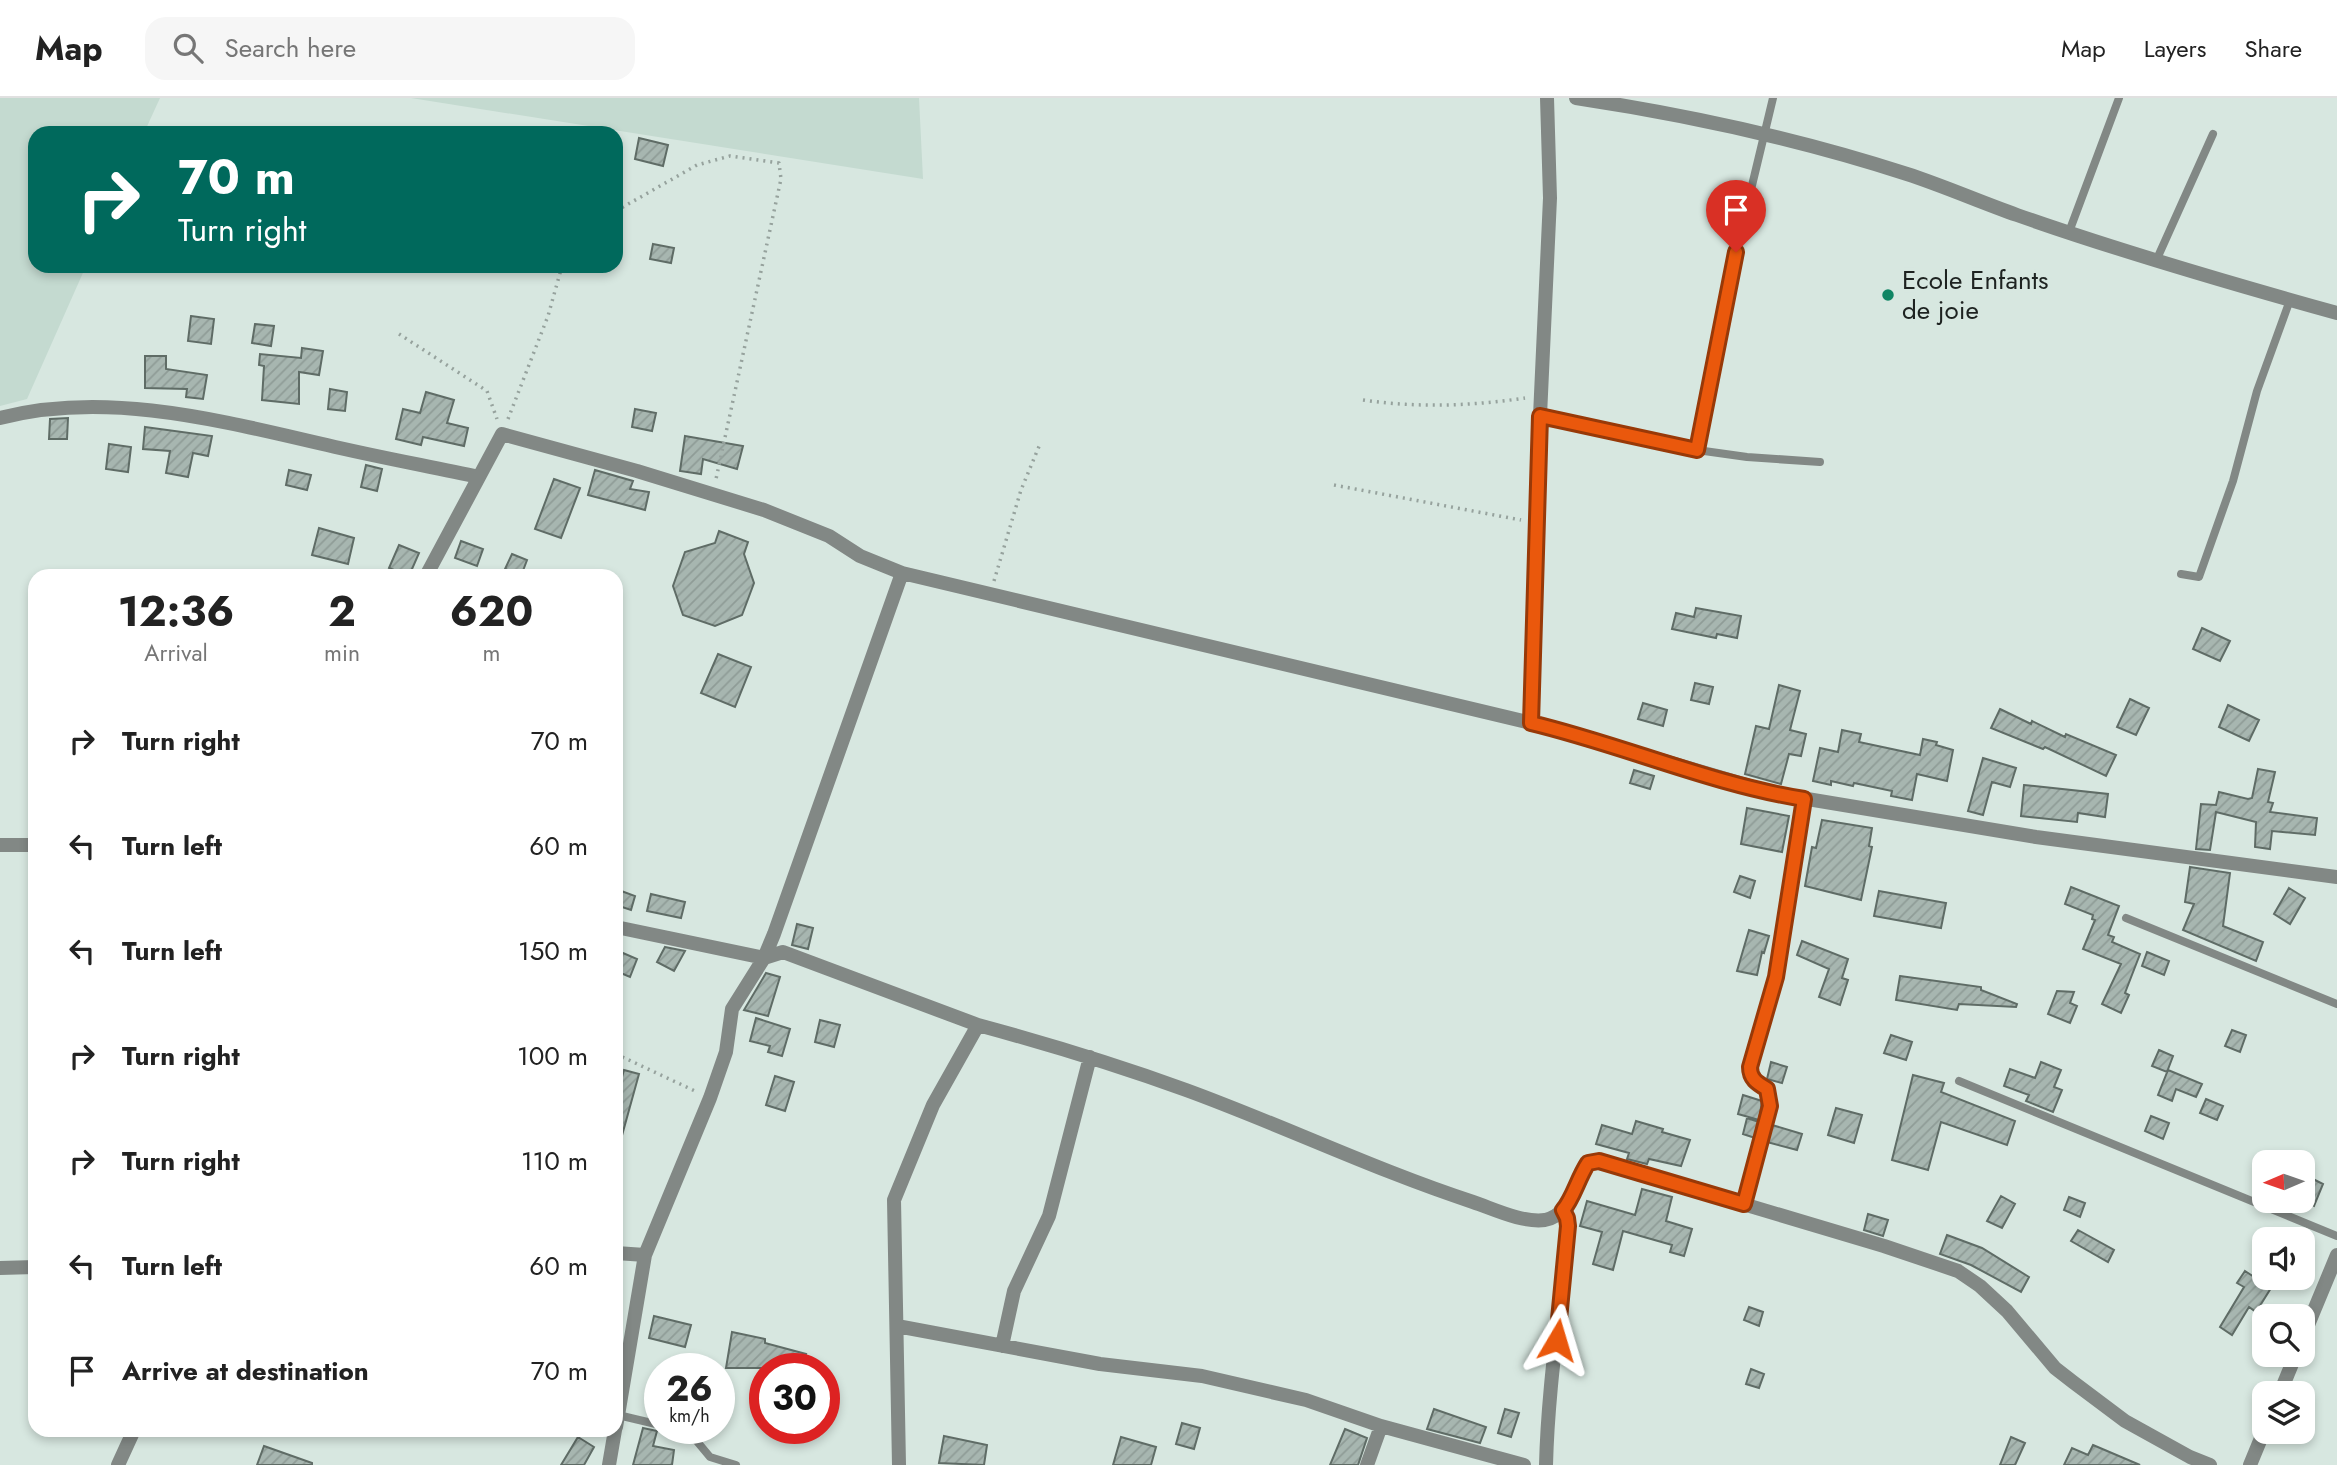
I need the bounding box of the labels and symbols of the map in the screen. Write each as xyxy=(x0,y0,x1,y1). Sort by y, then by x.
pin xyxy=(1706,180,1766,252)
place label: Ecole Enfants de joie xyxy=(1902,261,2048,329)
marker: Ecole Enfants de joie xyxy=(1880,287,1896,303)
north arrow xyxy=(2252,1150,2315,1213)
position arrow xyxy=(1520,1303,1594,1377)
speed limit sign: 30 xyxy=(749,1353,840,1444)

